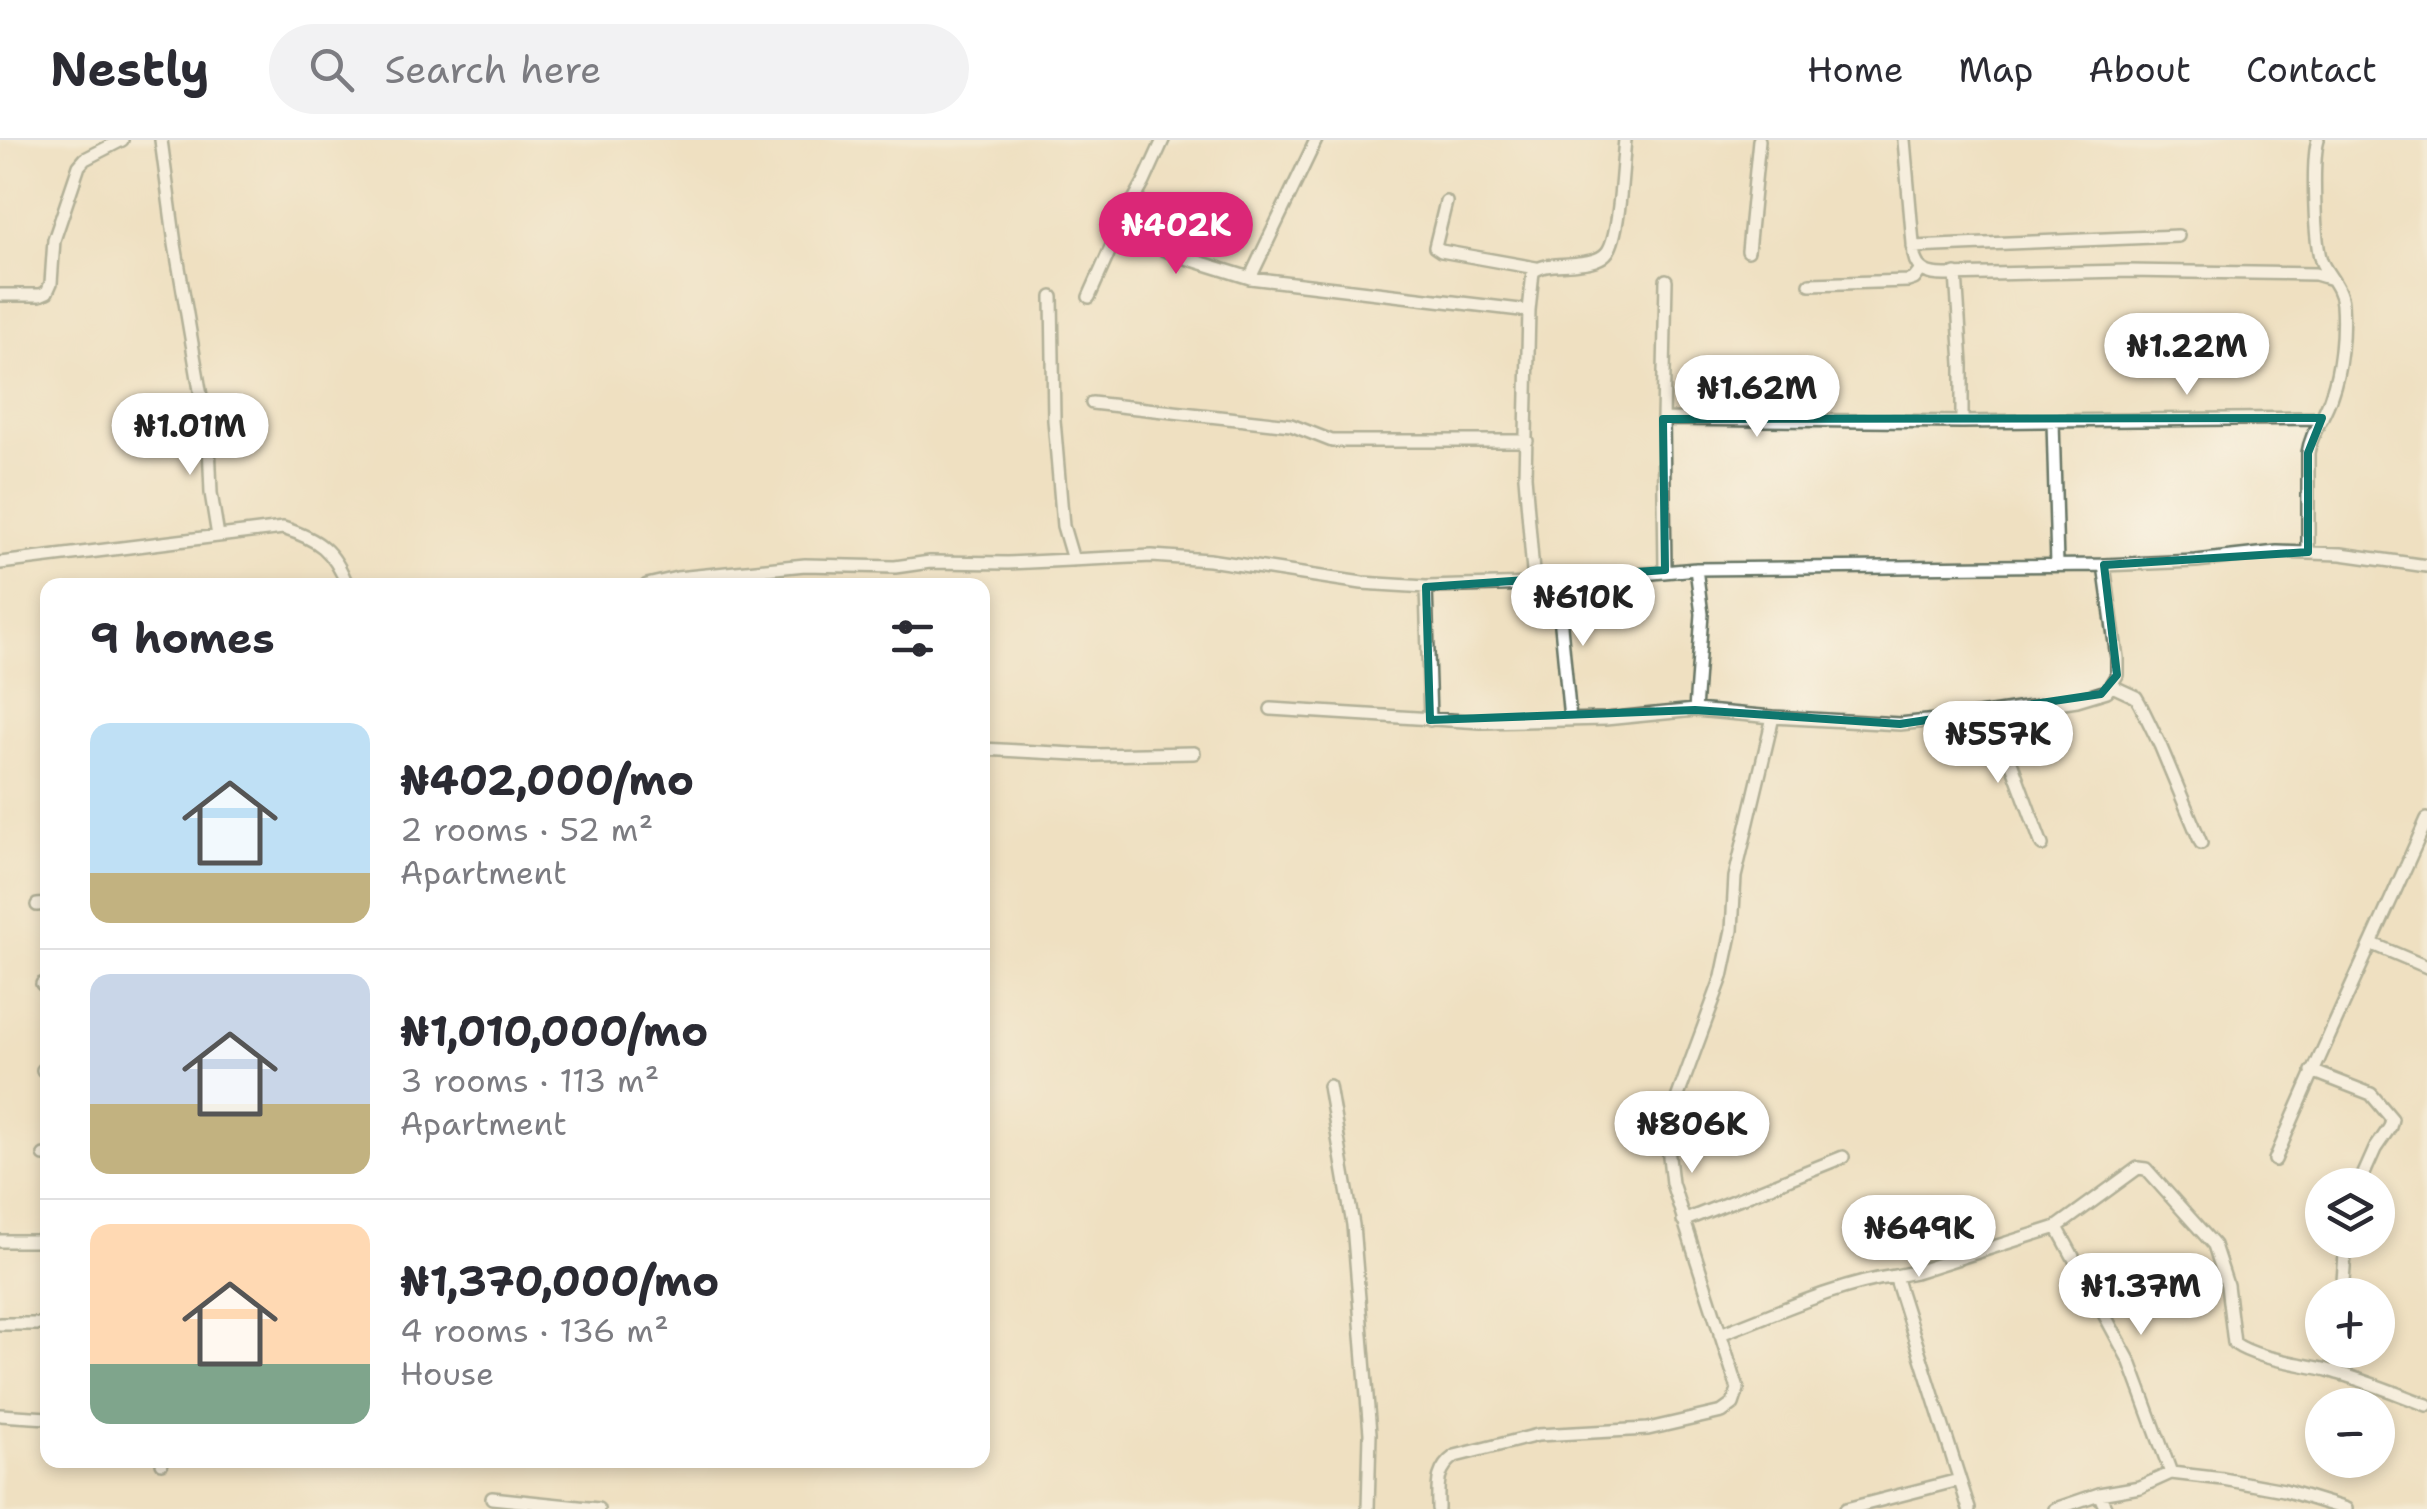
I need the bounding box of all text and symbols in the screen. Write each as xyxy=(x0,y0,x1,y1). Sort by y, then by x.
search box xyxy=(269,24,969,114)
text: Nestly xyxy=(50,37,209,101)
icon: search xyxy=(304,42,359,97)
text: Search here xyxy=(384,44,602,95)
text: Home xyxy=(1807,46,1903,93)
text: Map xyxy=(1958,46,2033,93)
text: About xyxy=(2088,46,2191,93)
text: Contact xyxy=(2246,46,2377,93)
pin: ₦402K xyxy=(1106,192,1246,277)
text: ₦402K xyxy=(1121,203,1231,246)
pin: ₦1.22M xyxy=(2106,313,2268,398)
text: ₦1.22M xyxy=(2126,324,2248,367)
pin: ₦1.62M xyxy=(1676,355,1838,440)
text: ₦1.62M xyxy=(1697,366,1817,409)
pin: ₦1.01M xyxy=(109,393,271,478)
text: ₦1.01M xyxy=(134,404,246,447)
pin: ₦610K xyxy=(1513,564,1653,649)
text: ₦610K xyxy=(1533,575,1633,618)
text: 9 homes xyxy=(90,610,275,666)
icon: filters xyxy=(885,611,940,666)
pin: ₦557K xyxy=(1928,701,2068,786)
text: ₦557K xyxy=(1945,712,2051,755)
text: ₦402,000/mo xyxy=(400,752,694,808)
icon: home xyxy=(170,763,290,883)
text: 2 rooms · 52 m² xyxy=(400,808,653,851)
text: Apartment xyxy=(400,851,567,894)
text: ₦1,010,000/mo xyxy=(400,1003,708,1059)
icon: home xyxy=(170,1014,290,1134)
text: 3 rooms · 113 m² xyxy=(400,1059,659,1102)
pin: ₦806K xyxy=(1622,1091,1762,1176)
text: Apartment xyxy=(400,1102,567,1145)
text: ₦806K xyxy=(1636,1102,1748,1145)
map controls xyxy=(2305,1168,2395,1478)
button: layers xyxy=(2305,1168,2395,1258)
pin: ₦649K xyxy=(1849,1195,1989,1280)
text: ₦649K xyxy=(1864,1206,1974,1249)
text: ₦1,370,000/mo xyxy=(400,1253,719,1309)
pin: ₦1.37M xyxy=(2060,1253,2222,1338)
icon: home xyxy=(170,1264,290,1384)
text: ₦1.37M xyxy=(2081,1264,2201,1307)
button: + xyxy=(2305,1278,2395,1368)
text: 4 rooms · 136 m² xyxy=(400,1309,669,1352)
text: House xyxy=(400,1352,494,1395)
button: − xyxy=(2305,1388,2395,1478)

